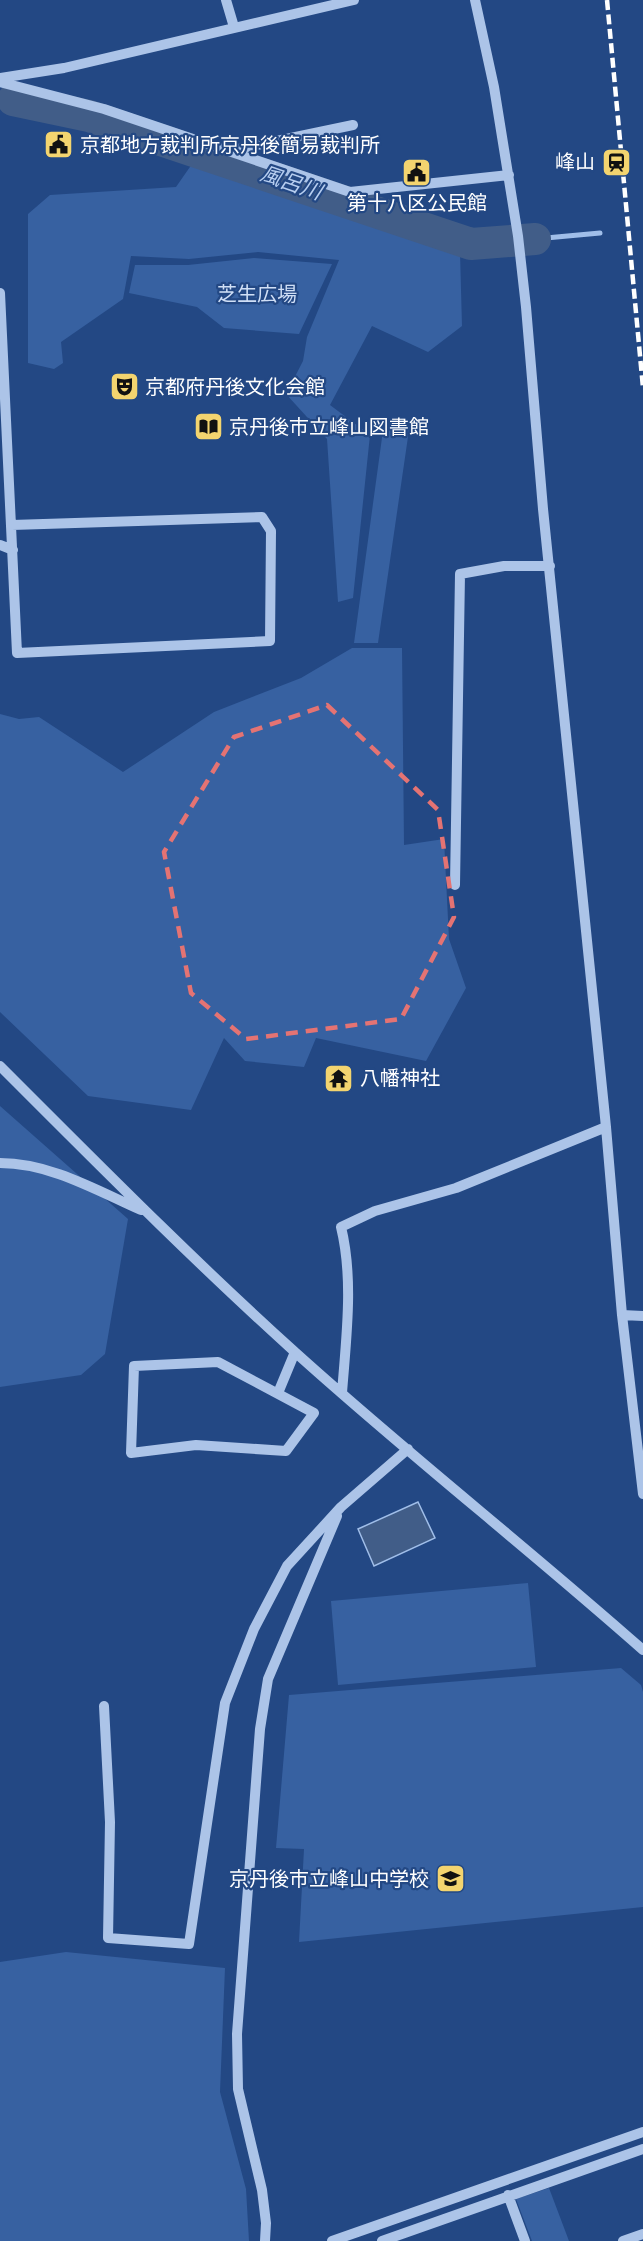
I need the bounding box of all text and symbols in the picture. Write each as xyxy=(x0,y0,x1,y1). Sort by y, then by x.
public building icon: 京都地方裁判所京丹後簡易裁判所 xyxy=(43,129,75,161)
place label: 京都地方裁判所京丹後簡易裁判所 xyxy=(80,133,380,157)
station icon: 峰山 xyxy=(600,146,632,178)
place label: 峰山 xyxy=(555,150,595,174)
public building icon: 第十八区公民館 xyxy=(401,156,433,188)
water label: 風呂川 xyxy=(257,160,327,205)
place label: 第十八区公民館 xyxy=(347,191,487,215)
park label: 芝生広場 xyxy=(217,282,297,306)
theatre icon: 京都府丹後文化会館 xyxy=(108,371,140,403)
place label: 京都府丹後文化会館 xyxy=(145,375,325,399)
library icon: 京丹後市立峰山図書館 xyxy=(192,411,224,443)
place label: 京丹後市立峰山図書館 xyxy=(229,415,429,439)
temple icon: 八幡神社 xyxy=(323,1062,355,1094)
place label: 八幡神社 xyxy=(360,1066,440,1090)
school or university icon: 京丹後市立峰山中学校 xyxy=(434,1863,466,1895)
place label: 京丹後市立峰山中学校 xyxy=(229,1867,429,1891)

